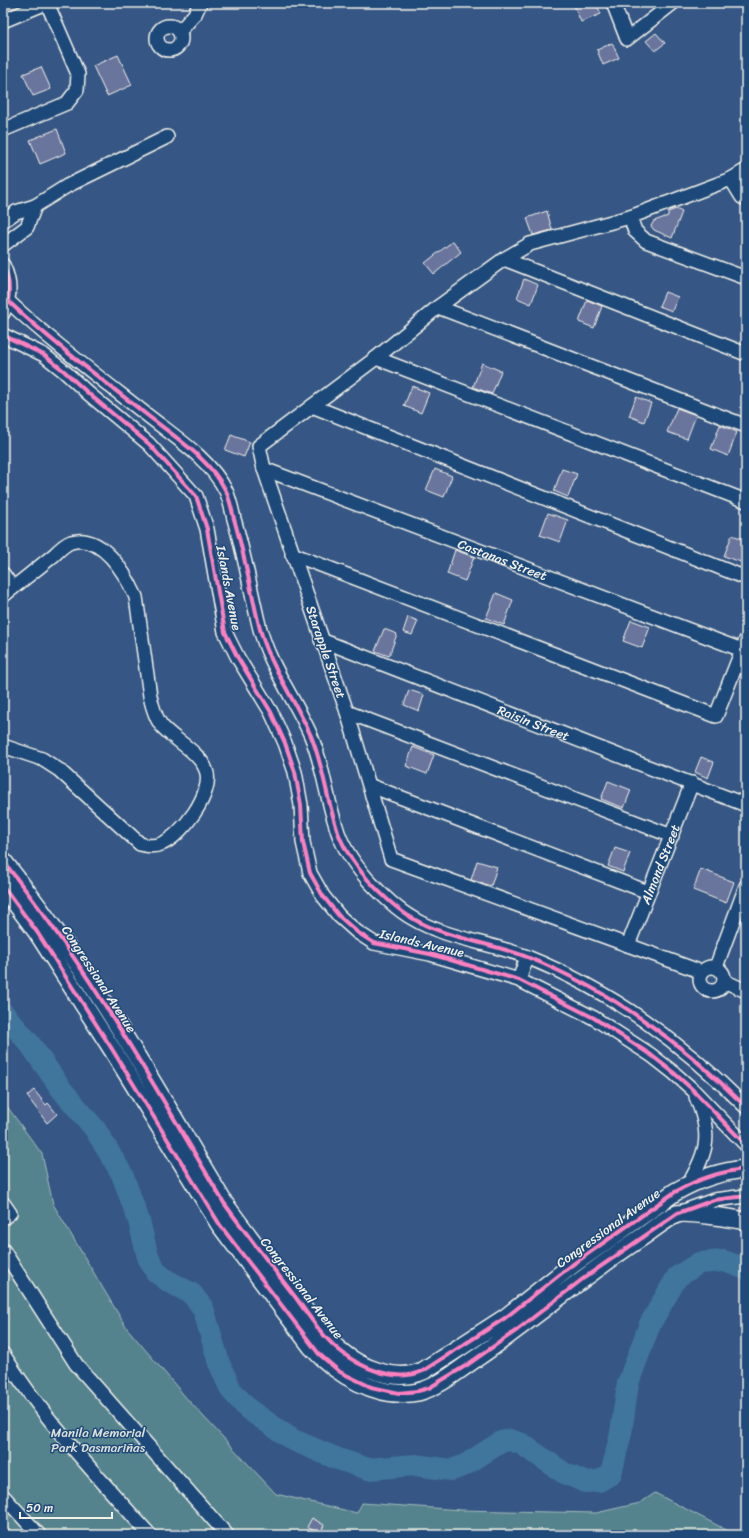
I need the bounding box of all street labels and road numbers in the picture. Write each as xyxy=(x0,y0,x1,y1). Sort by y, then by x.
street label: Castanas Street xyxy=(454,532,551,587)
street label: Islands Avenue xyxy=(209,543,249,632)
street label: Starapple Street xyxy=(299,602,353,702)
street label: Raisin Street xyxy=(494,698,573,747)
street label: Almond Street xyxy=(633,820,686,908)
street label: Congressional Avenue xyxy=(55,920,143,1038)
street label: Islands Avenue xyxy=(376,922,467,964)
street label: Congressional Avenue xyxy=(551,1182,665,1274)
street label: Congressional Avenue xyxy=(255,1232,350,1344)

